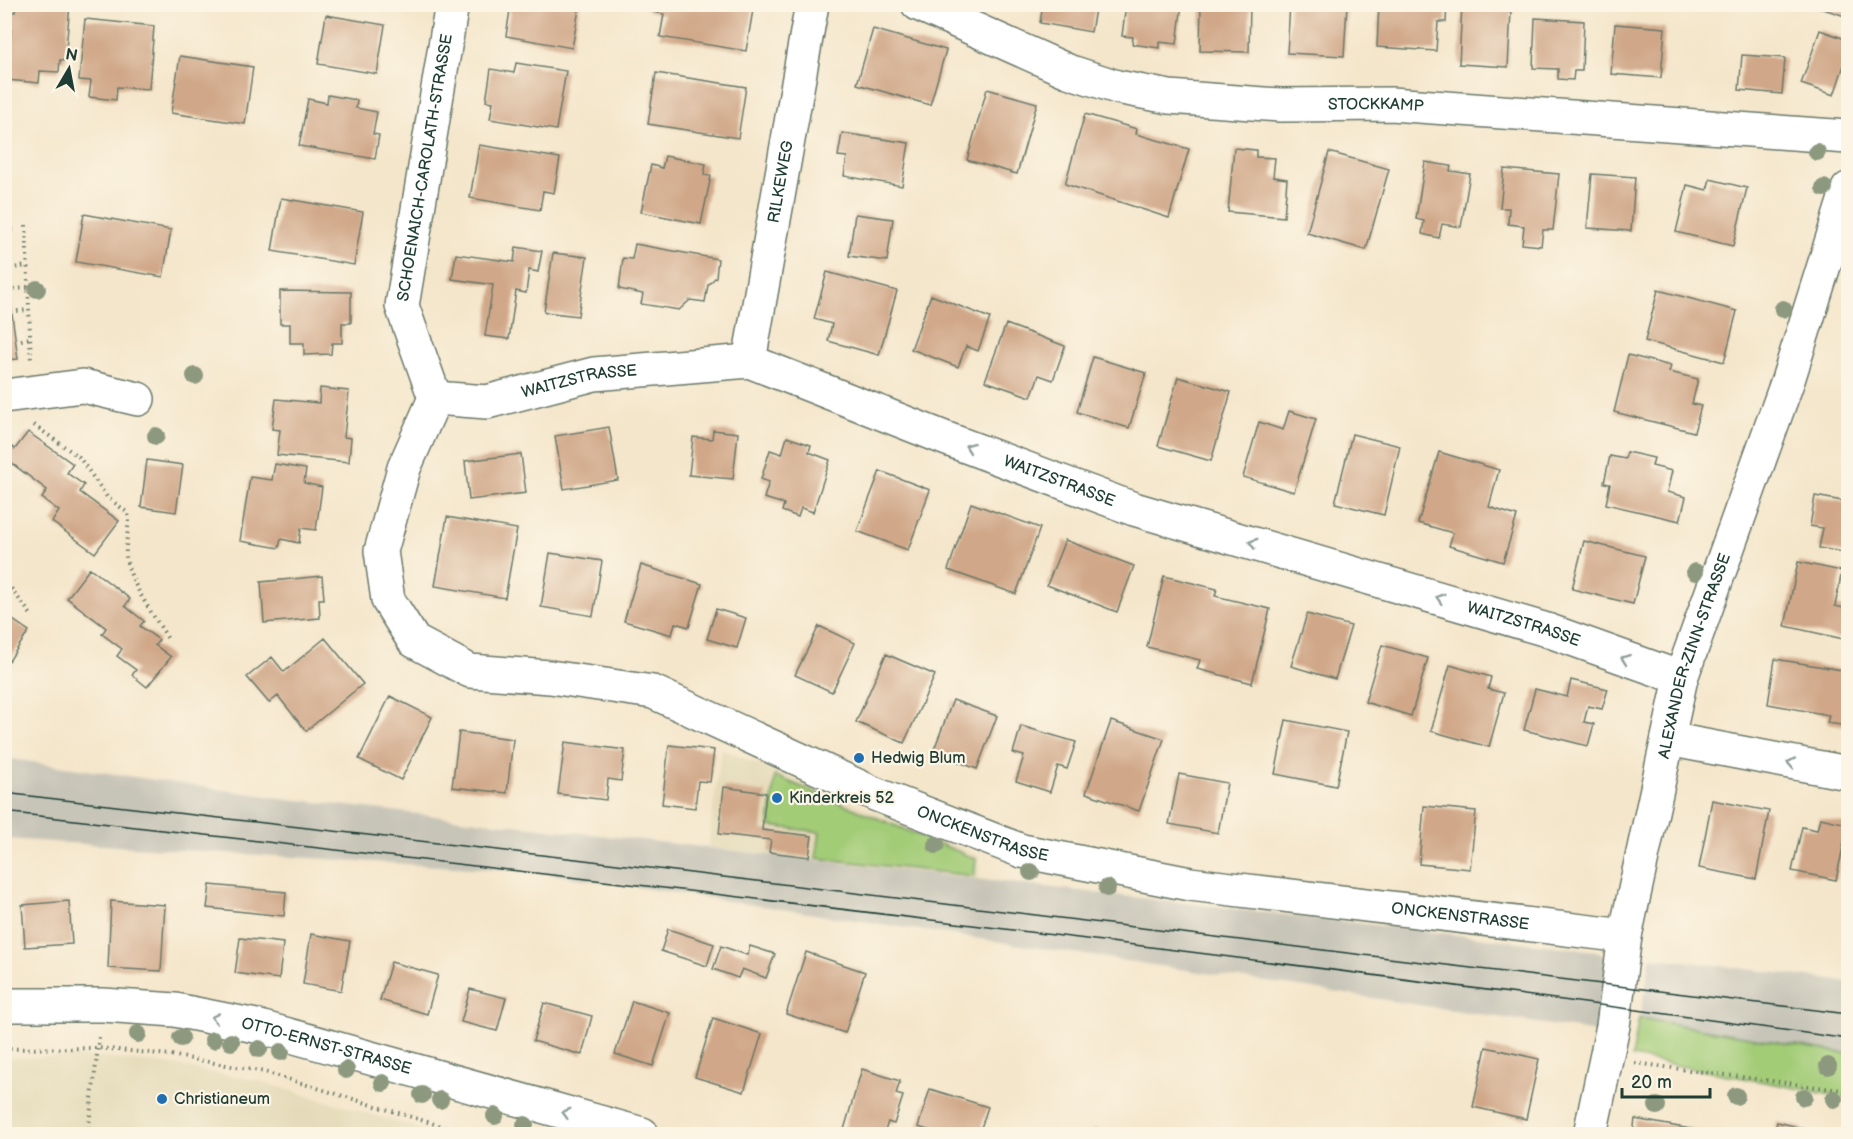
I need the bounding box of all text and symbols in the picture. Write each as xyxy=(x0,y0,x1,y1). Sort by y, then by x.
street label: SCHOENAICH-CAROLATH-STRASSE xyxy=(393,33,456,303)
north arrow xyxy=(39,39,99,99)
text: N xyxy=(64,45,79,66)
street label: STOCKKAMP xyxy=(1328,94,1424,116)
street label: RILKEWEG xyxy=(764,139,797,224)
street label: WAITZSTRASSE xyxy=(519,361,638,402)
one-way arrow xyxy=(964,442,975,455)
street label: WAITZSTRASSE xyxy=(1001,452,1118,511)
one-way arrow xyxy=(1248,538,1259,550)
street label: ALEXANDER-ZINN-STRASSE xyxy=(1654,551,1734,760)
one-way arrow xyxy=(1435,593,1446,605)
street label: WAITZSTRASSE xyxy=(1465,598,1583,651)
one-way arrow xyxy=(1621,653,1631,666)
place label: Hedwig Blum xyxy=(871,749,965,768)
marker: Hedwig Blum xyxy=(852,751,866,765)
one-way arrow xyxy=(1786,757,1796,770)
place label: Kinderkreis 52 xyxy=(789,789,894,808)
marker: Kinderkreis 52 xyxy=(770,791,784,805)
street label: ONCKENSTRASSE xyxy=(914,802,1050,865)
street label: ONCKENSTRASSE xyxy=(1390,899,1530,934)
one-way arrow xyxy=(211,1012,221,1025)
street label: OTTO-ERNST-STRASSE xyxy=(240,1014,414,1079)
scale bar xyxy=(1622,1061,1710,1099)
text: 20 m xyxy=(1631,1072,1672,1093)
place label: Christianeum xyxy=(174,1090,270,1109)
marker: Christianeum xyxy=(155,1092,169,1106)
one-way arrow xyxy=(561,1108,572,1120)

